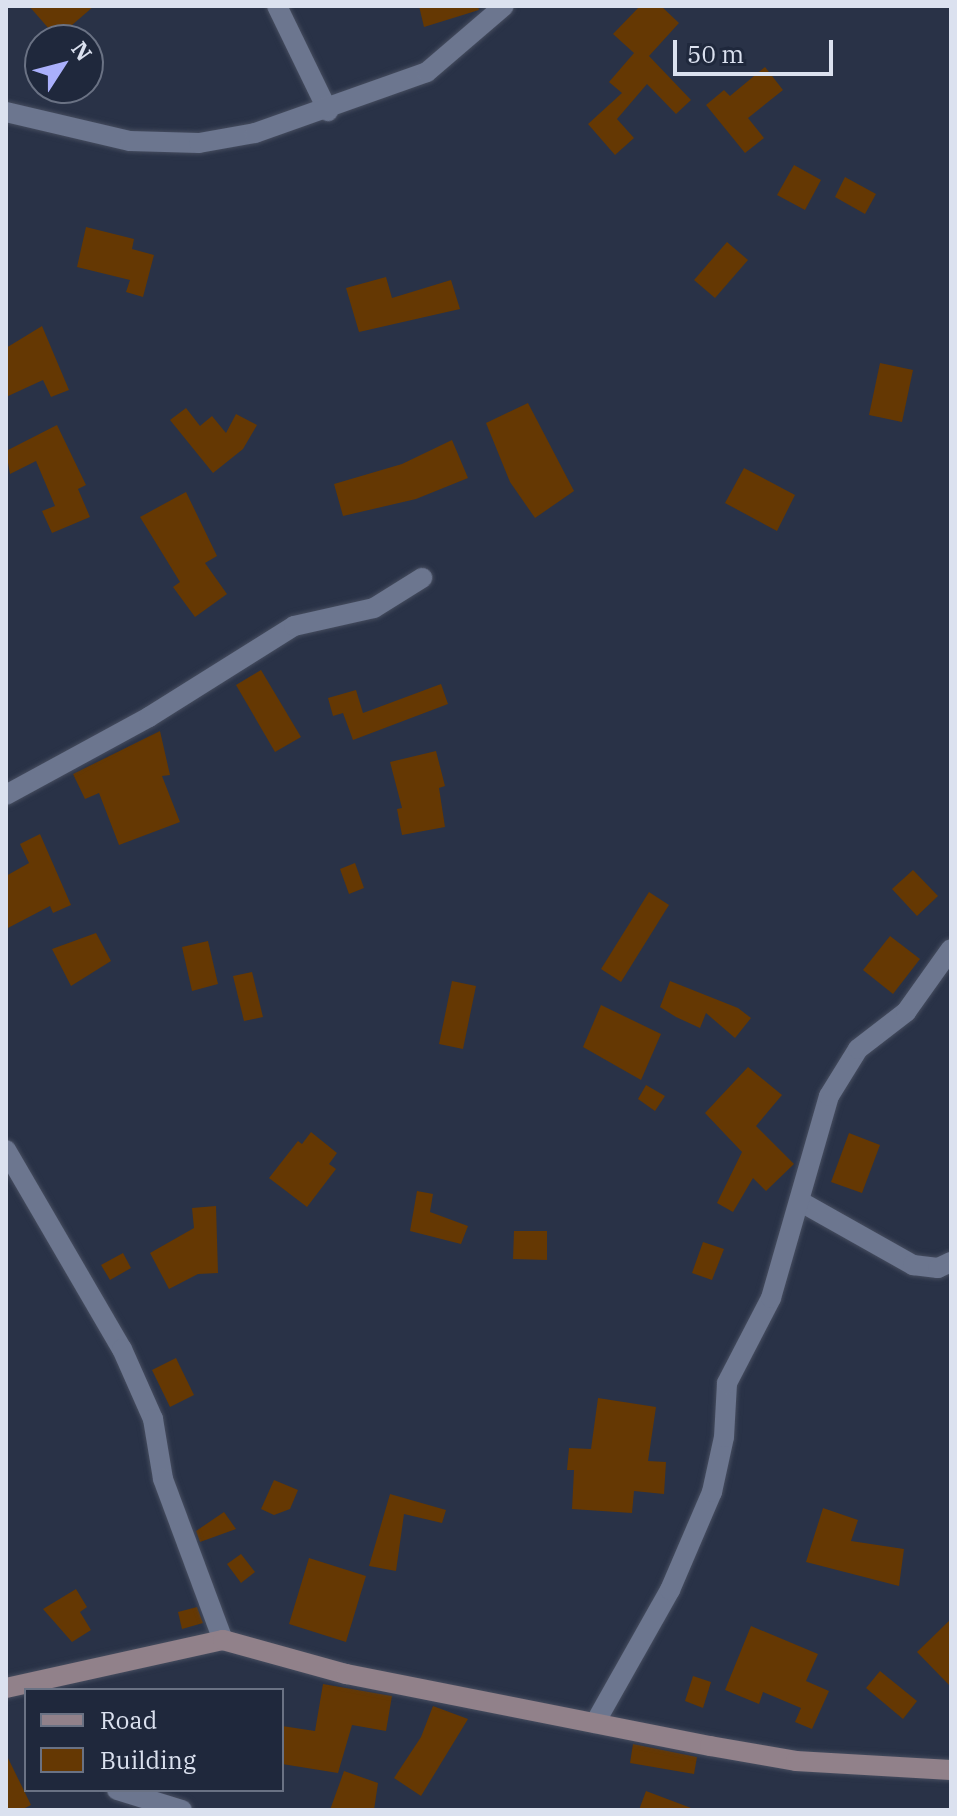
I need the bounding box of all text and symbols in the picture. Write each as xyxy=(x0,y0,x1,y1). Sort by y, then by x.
north arrow xyxy=(24,24,104,104)
scale bar xyxy=(677,24,837,74)
text: N xyxy=(65,35,99,66)
text: 50 m xyxy=(687,38,744,70)
legend xyxy=(24,1688,284,1792)
text: Road xyxy=(100,1704,157,1736)
text: Building xyxy=(100,1744,196,1776)

